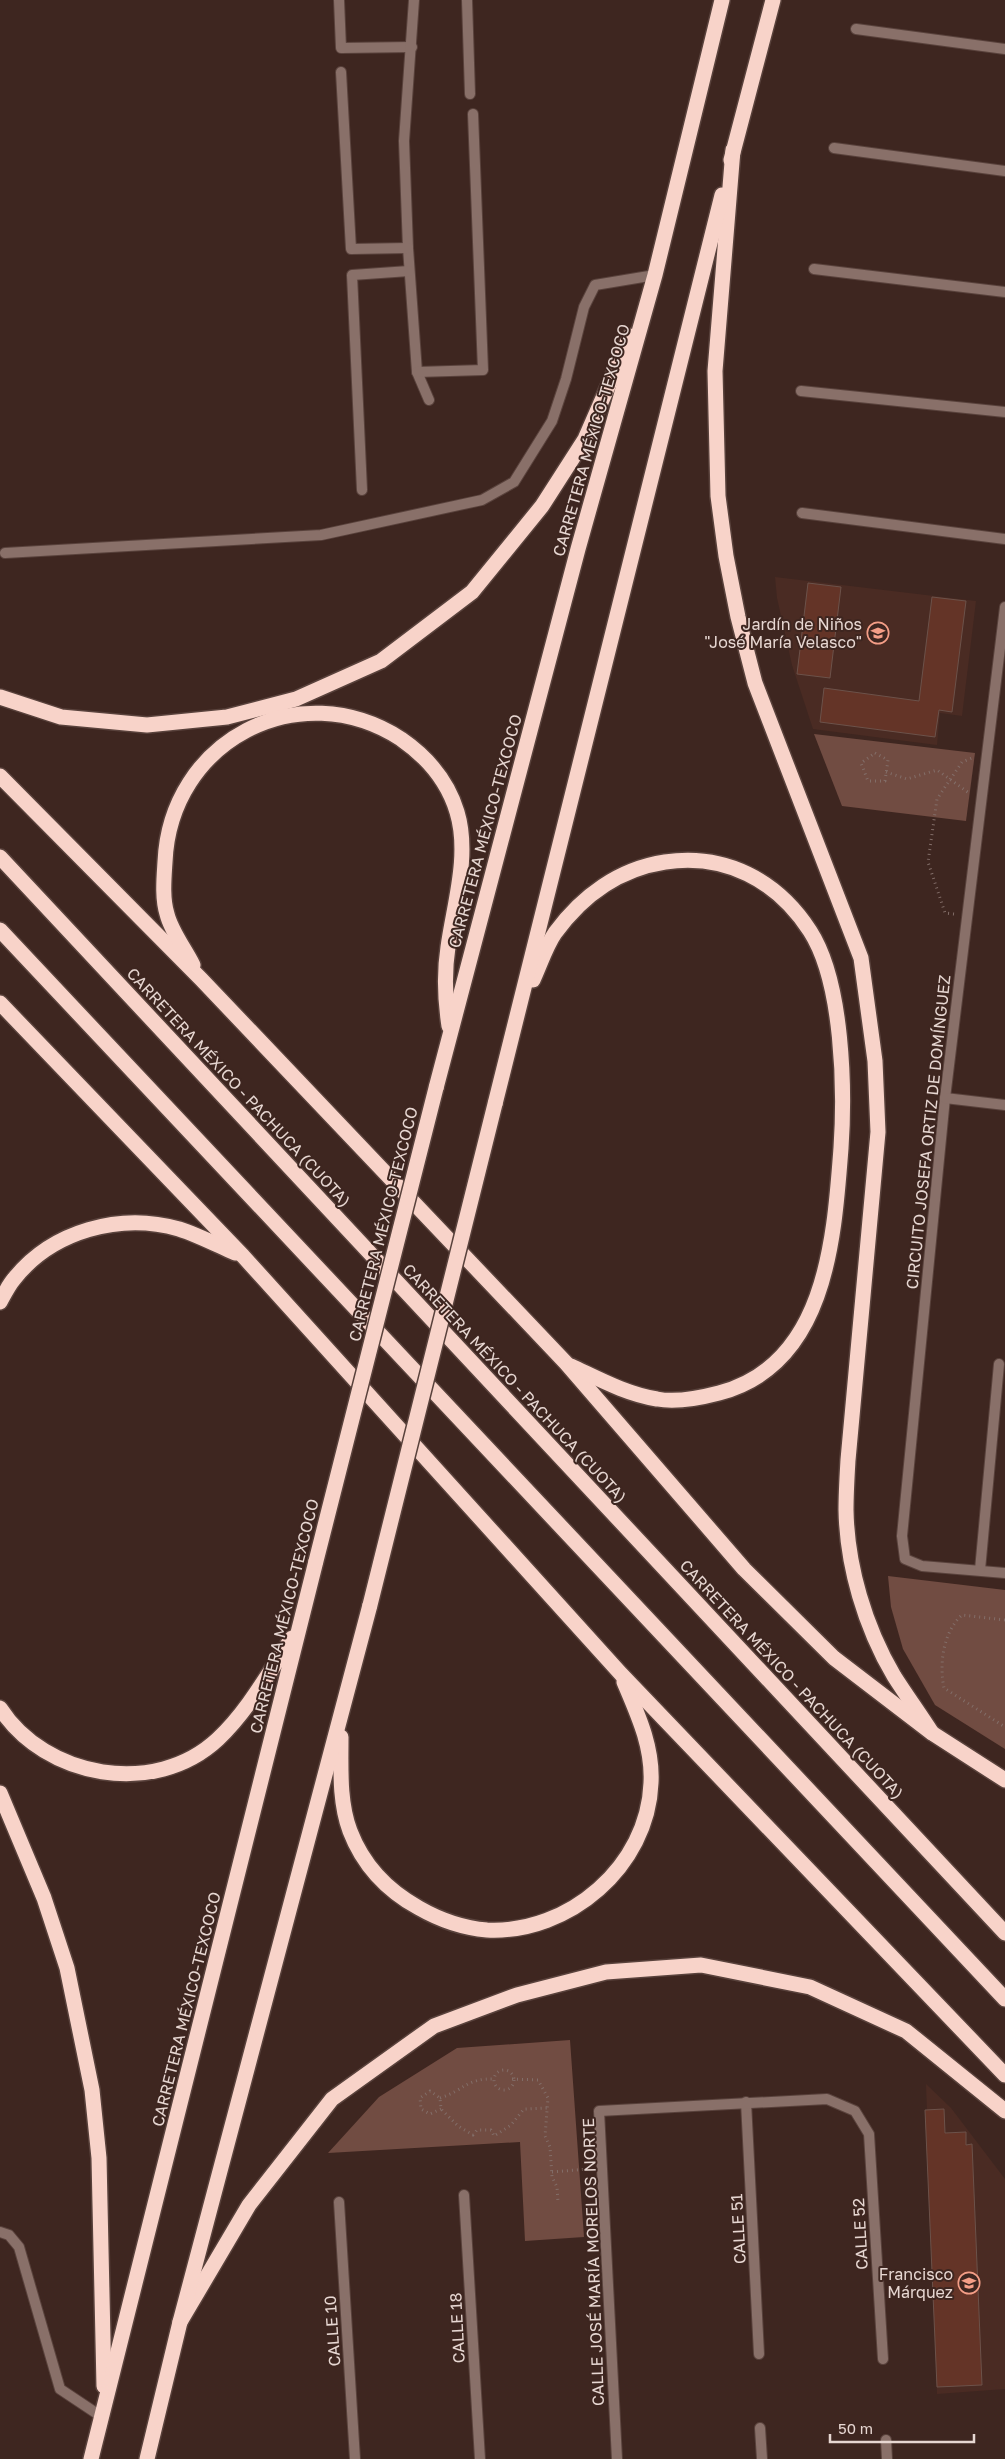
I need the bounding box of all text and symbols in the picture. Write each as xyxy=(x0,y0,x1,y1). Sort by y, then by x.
street label: CARRETERA MÉXICO-TEXCOCO xyxy=(548,321,634,559)
place label: Jardín de Niños "José María Velasco" xyxy=(704,614,862,652)
school or university icon: Jardín de Niños "José María Velasco" xyxy=(866,621,890,645)
street label: CARRETERA MÉXICO-TEXCOCO xyxy=(444,712,526,950)
street label: CARRETERA MÉXICO - PACHUCA (CUOTA) xyxy=(123,963,355,1211)
street label: CIRCUITO JOSEFA ORTIZ DE DOMÍNGUEZ xyxy=(902,974,954,1290)
street label: CARRETERA MÉXICO-TEXCOCO xyxy=(344,1105,422,1343)
street label: CARRETERA MÉXICO - PACHUCA (CUOTA) xyxy=(399,1259,631,1507)
street label: CARRETERA MÉXICO-TEXCOCO xyxy=(245,1497,323,1735)
street label: CARRETERA MÉXICO - PACHUCA (CUOTA) xyxy=(676,1555,908,1803)
street label: CARRETERA MÉXICO-TEXCOCO xyxy=(147,1890,225,2128)
street label: CALLE JOSÉ MARÍA MORELOS NORTE xyxy=(578,2118,608,2406)
street label: CALLE 51 xyxy=(726,2193,750,2265)
street label: CALLE 52 xyxy=(848,2198,872,2270)
place label: Francisco Márquez xyxy=(879,2264,953,2302)
school or university icon: Francisco Márquez xyxy=(957,2271,981,2295)
street label: CALLE 18 xyxy=(445,2292,469,2364)
street label: CALLE 10 xyxy=(320,2295,344,2367)
scale bar xyxy=(830,2412,974,2444)
text: 50 m xyxy=(838,2419,873,2437)

